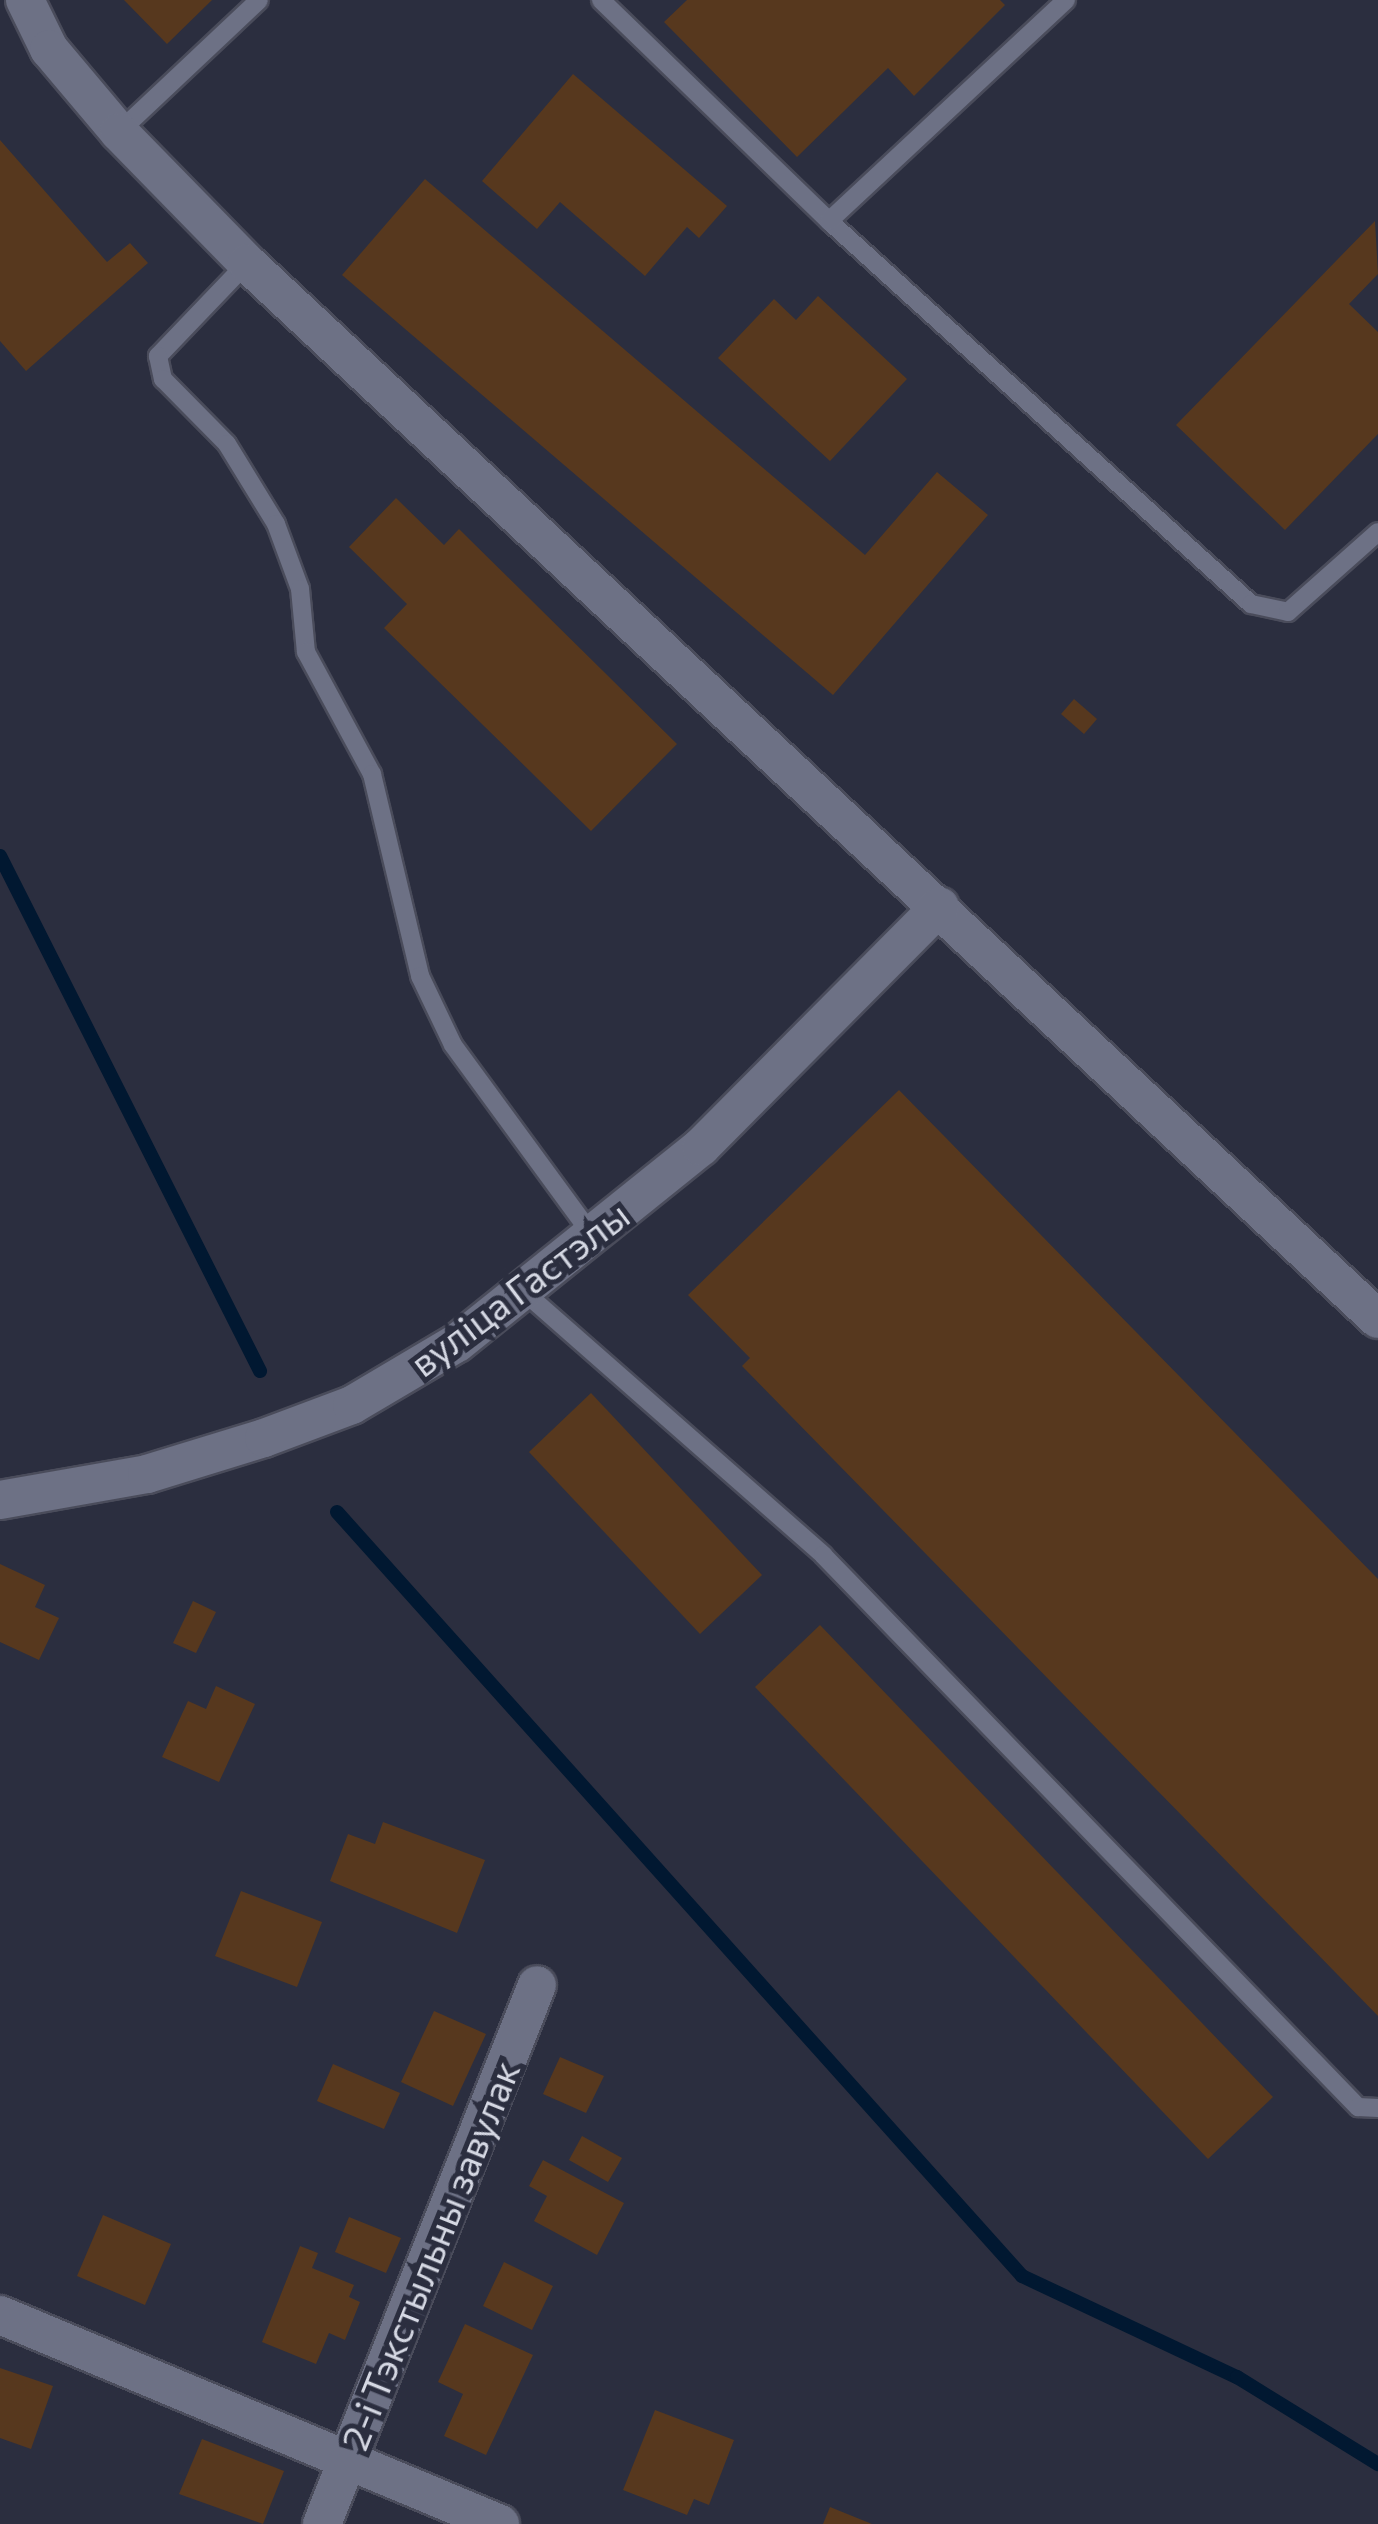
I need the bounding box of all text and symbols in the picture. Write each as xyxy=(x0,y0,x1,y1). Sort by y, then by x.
street label: вуліца Гастэлы xyxy=(401,1191,637,1385)
street label: 2-і Тэкстыльны завулак xyxy=(330,2054,528,2456)

